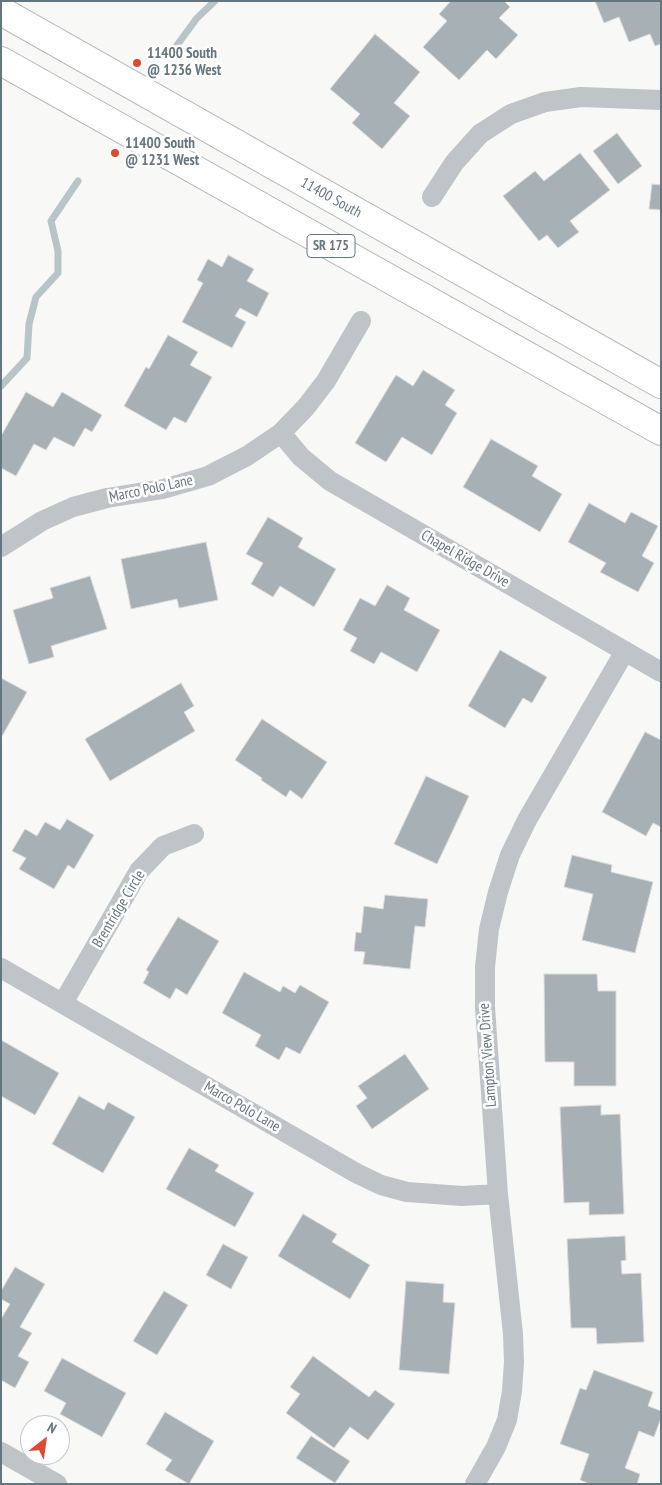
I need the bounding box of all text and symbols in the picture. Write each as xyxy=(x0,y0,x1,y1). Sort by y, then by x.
place label: 11400 South @ 1236 West xyxy=(147,45,221,80)
marker: 11400 South @ 1236 West xyxy=(131,57,143,69)
place label: 11400 South @ 1231 West xyxy=(125,135,199,170)
marker: 11400 South @ 1231 West xyxy=(109,147,121,159)
street label: 11400 South xyxy=(297,174,365,222)
road number: SR 175 xyxy=(307,235,355,258)
street label: Marco Polo Lane xyxy=(107,471,195,507)
street label: Chapel Ridge Drive xyxy=(418,526,512,592)
street label: Brentridge Circle xyxy=(89,867,149,951)
street label: Lampton View Drive xyxy=(475,1002,501,1108)
street label: Marco Polo Lane xyxy=(201,1078,283,1136)
north arrow xyxy=(20,1415,70,1465)
text: N xyxy=(44,1418,60,1438)

